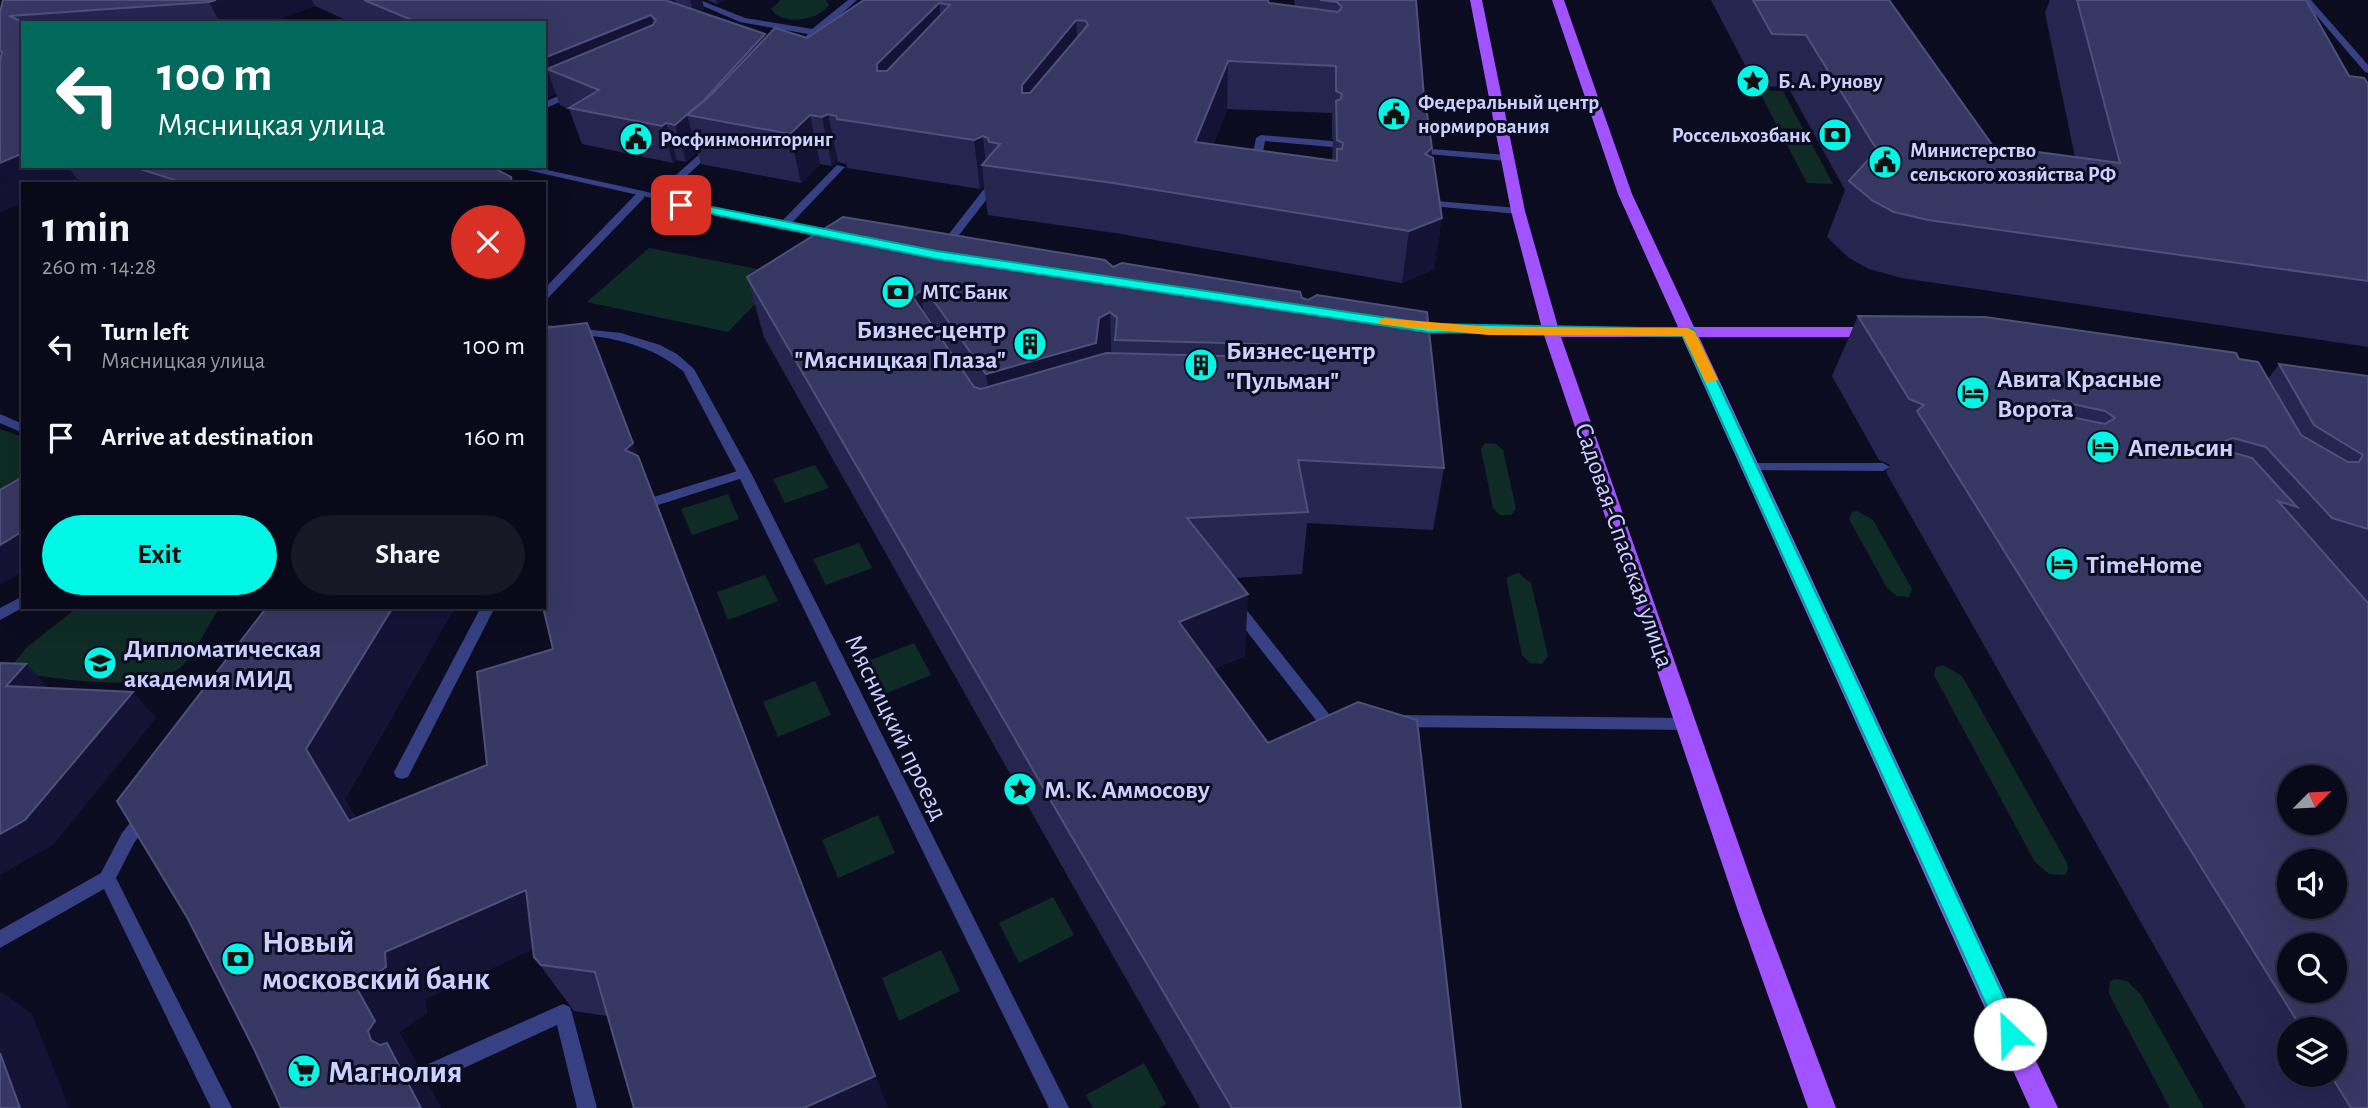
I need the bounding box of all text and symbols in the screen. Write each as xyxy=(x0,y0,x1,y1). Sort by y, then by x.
icon: left xyxy=(42,49,133,140)
text: 100 m xyxy=(157,51,273,100)
place icon: Б. А. Рунову xyxy=(1734,62,1772,100)
place label: Б. А. Рунову xyxy=(1778,71,1883,92)
place label: Федеральный центр нормирования xyxy=(1418,92,1599,137)
public building icon: Федеральный центр нормирования xyxy=(1375,95,1413,133)
text: Мясницкая улица xyxy=(157,109,386,141)
bank icon: Россельхозбанк xyxy=(1816,116,1854,154)
public building icon: Росфинмониторинг xyxy=(617,120,655,158)
place label: Россельхозбанк xyxy=(1672,125,1812,146)
place label: Росфинмониторинг xyxy=(660,129,833,150)
place label: Министерство сельского хозяйства РФ xyxy=(1910,140,2116,185)
public building icon: Министерство сельского хозяйства РФ xyxy=(1866,143,1904,181)
pin xyxy=(651,175,711,235)
icon: arrive xyxy=(662,186,700,224)
button: close xyxy=(451,205,525,279)
text: 1 min xyxy=(42,207,131,249)
text: 260 m · 14:28 xyxy=(42,256,156,279)
bank icon: МТС Банк xyxy=(879,273,917,311)
place label: МТС Банк xyxy=(922,282,1009,303)
place label: Бизнес-центр "Мясницкая Плаза" xyxy=(794,317,1006,373)
text: Turn left xyxy=(101,319,189,345)
building icon: Бизнес-центр "Мясницкая Плаза" xyxy=(1011,325,1049,363)
icon: left xyxy=(42,328,80,366)
text: 100 m xyxy=(464,333,525,359)
place label: Бизнес-центр "Пульман" xyxy=(1226,338,1375,394)
building icon: Бизнес-центр "Пульман" xyxy=(1182,346,1220,384)
text: Мясницкая улица xyxy=(101,350,265,373)
place label: Авита Красные Ворота xyxy=(1997,366,2162,422)
hotel icon: Авита Красные Ворота xyxy=(1954,374,1992,412)
icon: arrive xyxy=(42,419,80,457)
street label: Садовая-Спасская улица xyxy=(1570,419,1678,671)
text: Arrive at destination xyxy=(101,424,314,450)
text: 160 m xyxy=(465,424,525,450)
hotel icon: Апельсин xyxy=(2084,428,2122,466)
place label: Апельсин xyxy=(2128,435,2233,461)
button: Exit xyxy=(42,515,277,595)
button: Share xyxy=(291,515,525,595)
hotel icon: TimeHome xyxy=(2043,545,2081,583)
place label: TimeHome xyxy=(2086,552,2202,578)
street label: Мясницкий проезд xyxy=(840,631,952,824)
place label: Дипломатическая академия МИД xyxy=(124,636,321,692)
school or university icon: Дипломатическая академия МИД xyxy=(81,644,119,682)
north arrow xyxy=(2277,765,2347,835)
map controls xyxy=(2277,765,2347,1087)
place icon: М. К. Аммосову xyxy=(1001,770,1039,808)
place label: М. К. Аммосову xyxy=(1044,777,1210,803)
button: sound xyxy=(2277,849,2347,919)
place label: Новый московский банк xyxy=(262,926,490,995)
button: search xyxy=(2277,933,2347,1003)
bank icon: Новый московский банк xyxy=(219,940,257,978)
position arrow xyxy=(1973,997,2047,1071)
button: layers xyxy=(2277,1017,2347,1087)
supermarket icon: Магнолия xyxy=(285,1052,323,1090)
place label: Магнолия xyxy=(328,1056,462,1088)

